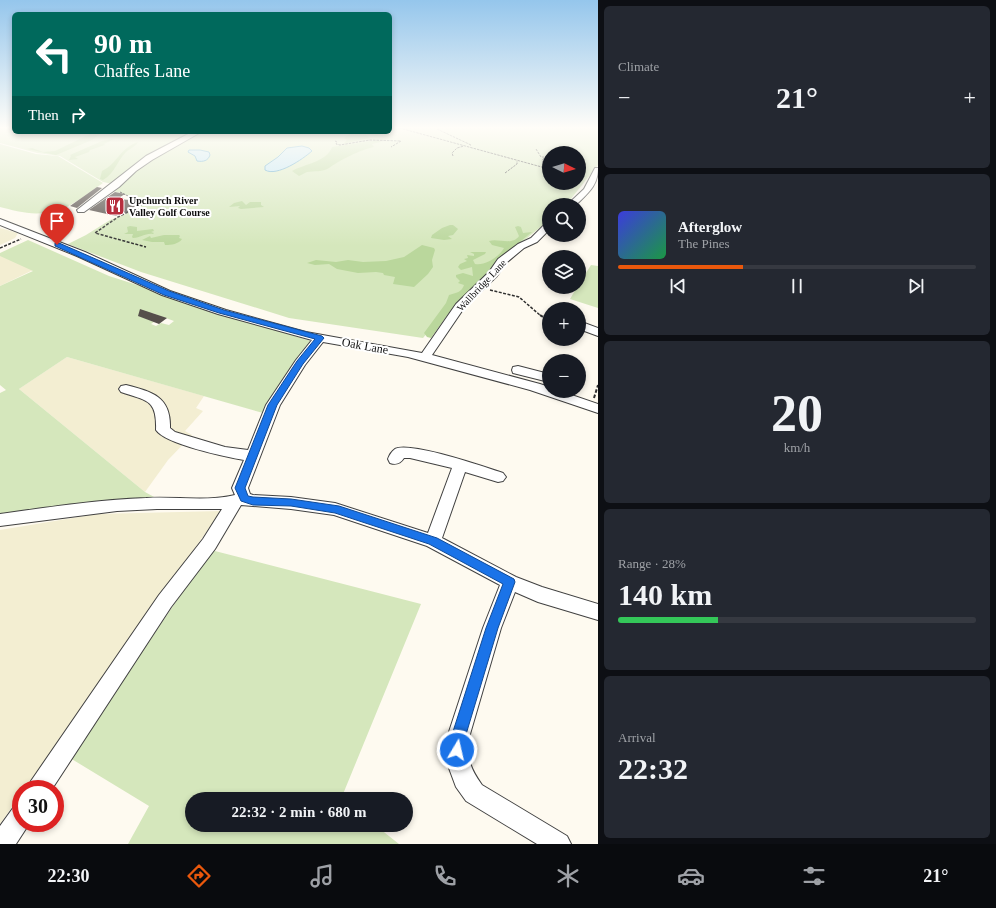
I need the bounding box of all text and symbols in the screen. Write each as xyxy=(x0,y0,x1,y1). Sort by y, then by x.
icon: left xyxy=(28,28,80,80)
text: 90 m xyxy=(94,28,152,59)
text: Climate xyxy=(618,59,659,74)
text: Chaffes Lane xyxy=(94,61,190,81)
text: 21° xyxy=(776,81,818,114)
text: − xyxy=(618,85,630,110)
text: + xyxy=(964,85,976,110)
icon: right xyxy=(67,104,89,126)
text: Then xyxy=(28,107,59,123)
north arrow xyxy=(542,146,586,190)
map controls xyxy=(542,146,586,398)
restaurant icon: Upchurch River Valley Golf Course xyxy=(104,195,126,217)
place label: Upchurch River Valley Golf Course xyxy=(129,195,210,218)
button: search xyxy=(542,198,586,242)
pin xyxy=(40,204,74,245)
icon: arrive xyxy=(46,210,68,232)
text: Afterglow xyxy=(678,219,742,235)
text: The Pines xyxy=(678,236,730,251)
button: layers xyxy=(542,250,586,294)
street label: Wallbridge Lane xyxy=(455,257,509,313)
icon: previous xyxy=(667,275,689,297)
icon: pause xyxy=(786,275,808,297)
icon: next xyxy=(905,275,927,297)
button: + xyxy=(542,302,586,346)
street label: Oak Lane xyxy=(341,335,389,357)
button: − xyxy=(542,354,586,398)
text: 20 xyxy=(771,385,823,442)
text: km/h xyxy=(784,440,810,455)
text: Range · 28% xyxy=(618,556,686,571)
text: 140 km xyxy=(618,578,712,611)
position arrow xyxy=(436,729,478,771)
text: Arrival xyxy=(618,730,656,745)
text: 22:32 xyxy=(618,752,688,785)
speed limit sign: 30 xyxy=(12,780,64,832)
text: 22:32 · 2 min · 680 m xyxy=(232,804,367,820)
icon: directions xyxy=(185,862,213,890)
icon: music xyxy=(308,862,336,890)
icon: phone xyxy=(431,862,459,890)
icon: climate xyxy=(554,862,582,890)
icon: car xyxy=(677,862,705,890)
icon: filters xyxy=(800,862,828,890)
text: 22:30 xyxy=(48,866,90,886)
text: 21° xyxy=(923,866,948,886)

